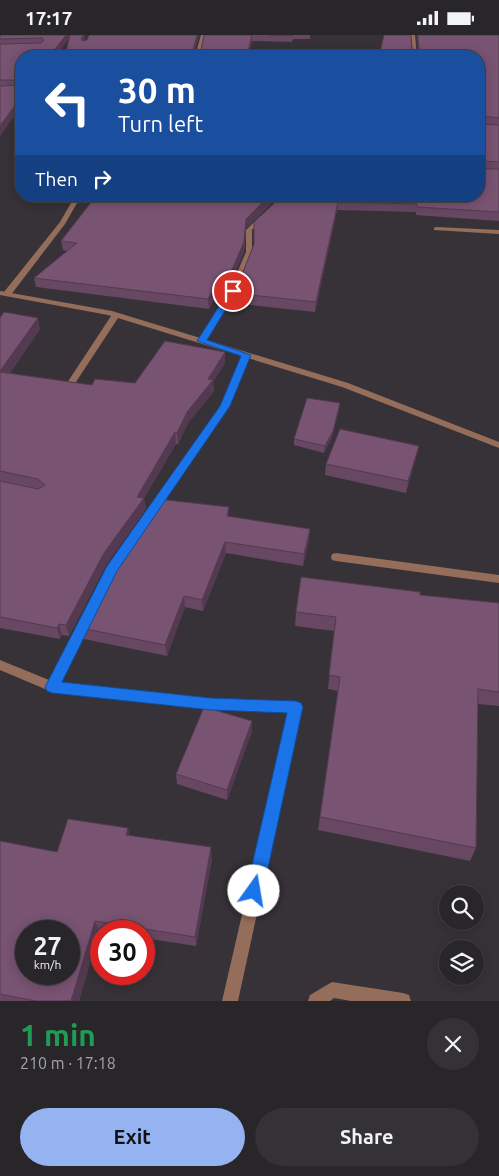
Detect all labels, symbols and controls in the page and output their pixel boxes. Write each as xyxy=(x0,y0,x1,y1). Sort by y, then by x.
text: 17:17 xyxy=(25,7,73,29)
icon: left xyxy=(35,70,100,135)
text: 30 m xyxy=(118,70,196,110)
text: Turn left xyxy=(118,111,203,136)
icon: right xyxy=(88,165,116,193)
text: Then xyxy=(35,168,78,190)
pin xyxy=(212,270,254,312)
icon: arrive xyxy=(219,277,247,305)
position arrow xyxy=(227,864,279,916)
map controls xyxy=(439,885,484,985)
button: search xyxy=(439,885,484,930)
speed limit sign: 30 xyxy=(90,920,155,985)
text: 27 xyxy=(33,932,62,960)
button: layers xyxy=(439,940,484,985)
text: km/h xyxy=(34,958,61,971)
text: 1 min xyxy=(20,1018,96,1052)
button: close xyxy=(427,1018,479,1070)
text: 210 m · 17:18 xyxy=(20,1054,116,1072)
button: Exit xyxy=(20,1108,245,1166)
button: Share xyxy=(255,1108,479,1166)

